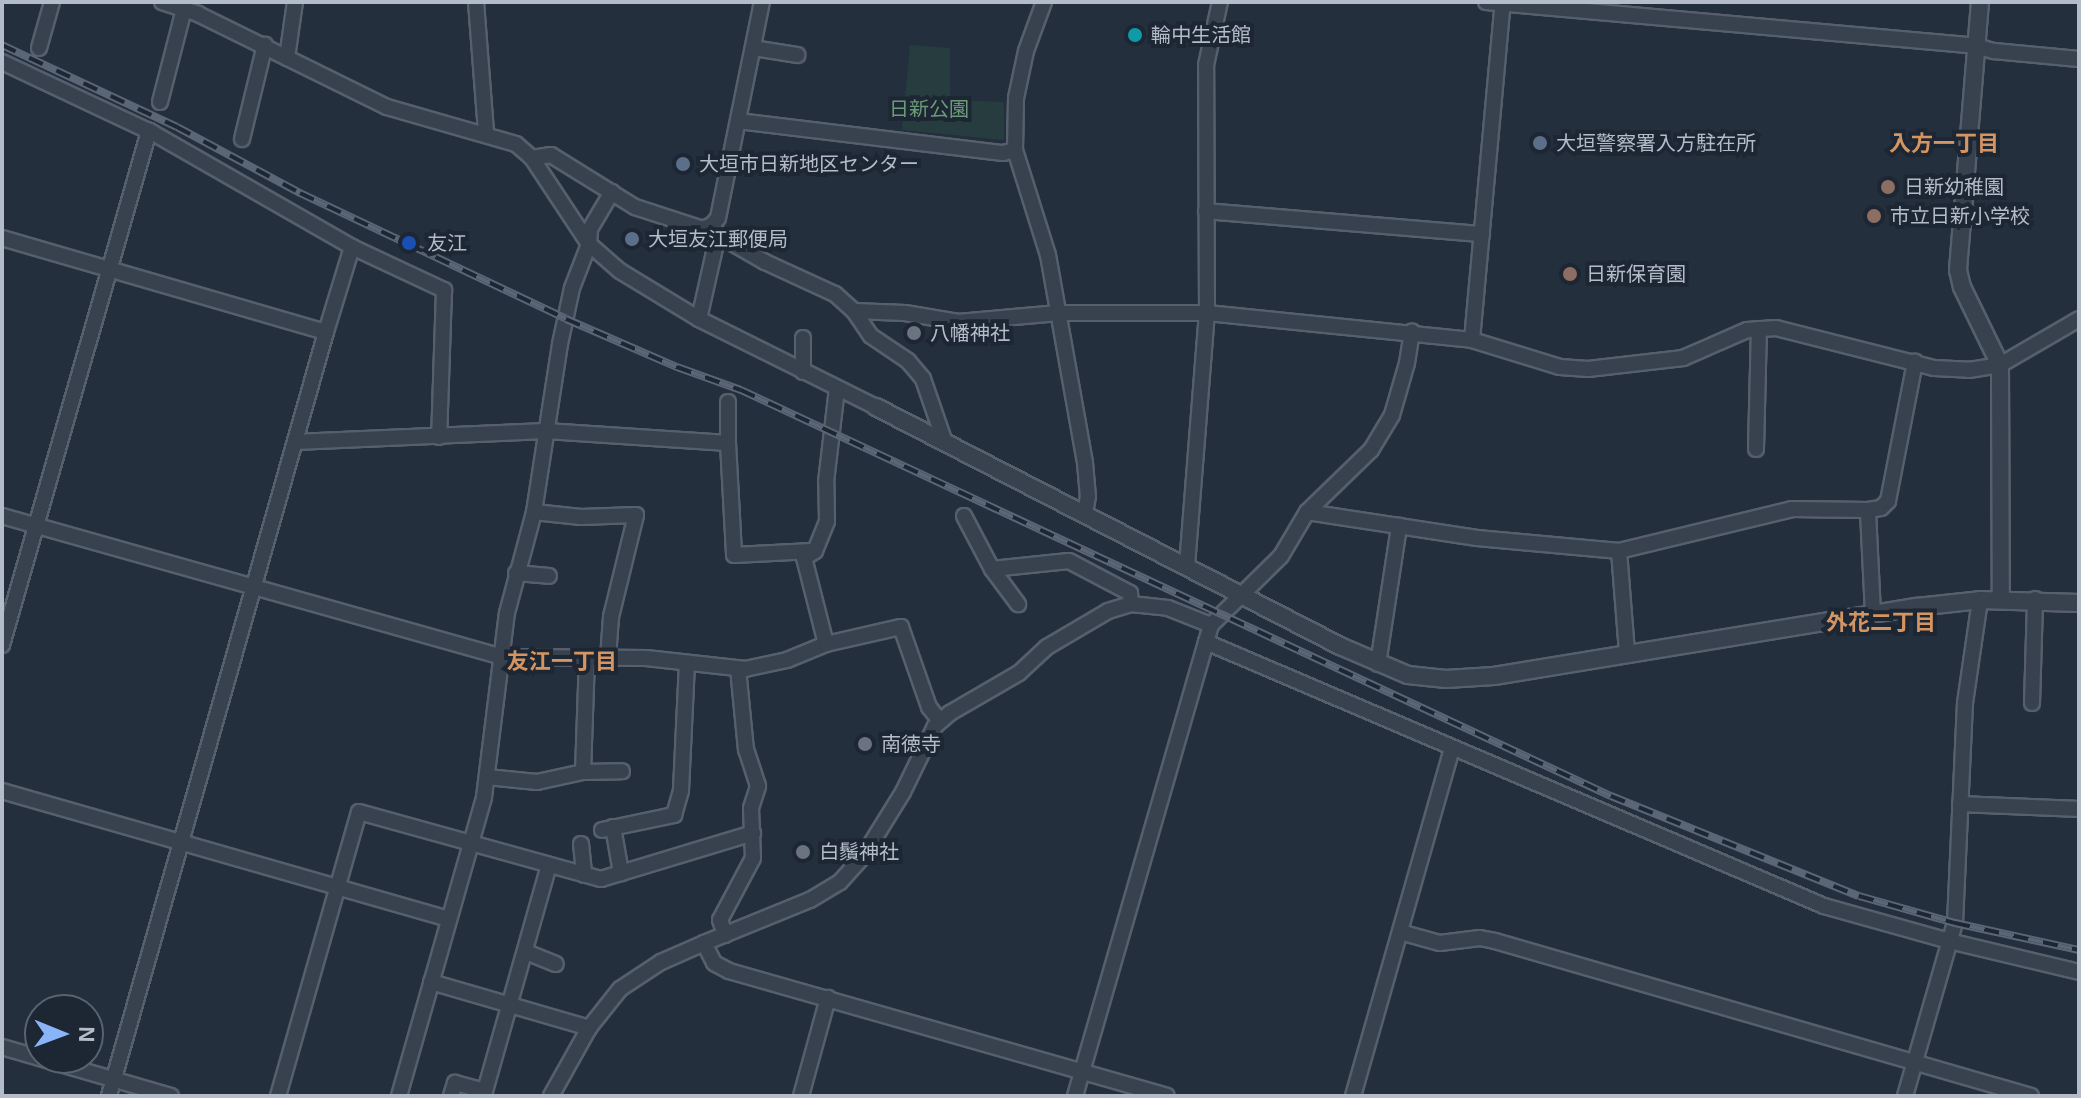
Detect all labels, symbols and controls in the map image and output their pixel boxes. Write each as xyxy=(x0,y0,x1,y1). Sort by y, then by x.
place label: 輪中生活館 xyxy=(1151,23,1251,47)
marker: 輪中生活館 xyxy=(1126,26,1144,44)
park label: 日新公園 xyxy=(889,97,969,121)
place label: 大垣警察署入方駐在所 xyxy=(1556,131,1756,155)
district label: 入方一丁目 xyxy=(1889,131,1999,157)
marker: 大垣警察署入方駐在所 xyxy=(1531,134,1549,152)
place label: 大垣市日新地区センター xyxy=(699,152,919,176)
marker: 大垣市日新地区センター xyxy=(674,155,692,173)
place label: 日新幼稚園 xyxy=(1904,175,2004,199)
marker: 日新幼稚園 xyxy=(1879,178,1897,196)
place label: 市立日新小学校 xyxy=(1890,204,2030,228)
marker: 市立日新小学校 xyxy=(1865,207,1883,225)
place label: 大垣友江郵便局 xyxy=(648,227,788,251)
marker: 大垣友江郵便局 xyxy=(623,230,641,248)
place label: 友江 xyxy=(427,231,467,255)
marker: 友江 xyxy=(398,232,420,254)
place label: 日新保育園 xyxy=(1586,262,1686,286)
marker: 日新保育園 xyxy=(1561,265,1579,283)
place label: 八幡神社 xyxy=(930,321,1010,345)
marker: 八幡神社 xyxy=(905,324,923,342)
district label: 外花二丁目 xyxy=(1826,610,1936,636)
district label: 友江一丁目 xyxy=(507,649,617,675)
place label: 南徳寺 xyxy=(881,732,941,756)
marker: 南徳寺 xyxy=(856,735,874,753)
place label: 白鬚神社 xyxy=(819,840,899,864)
marker: 白鬚神社 xyxy=(794,843,812,861)
north arrow xyxy=(24,994,104,1074)
text: N xyxy=(74,1026,99,1043)

